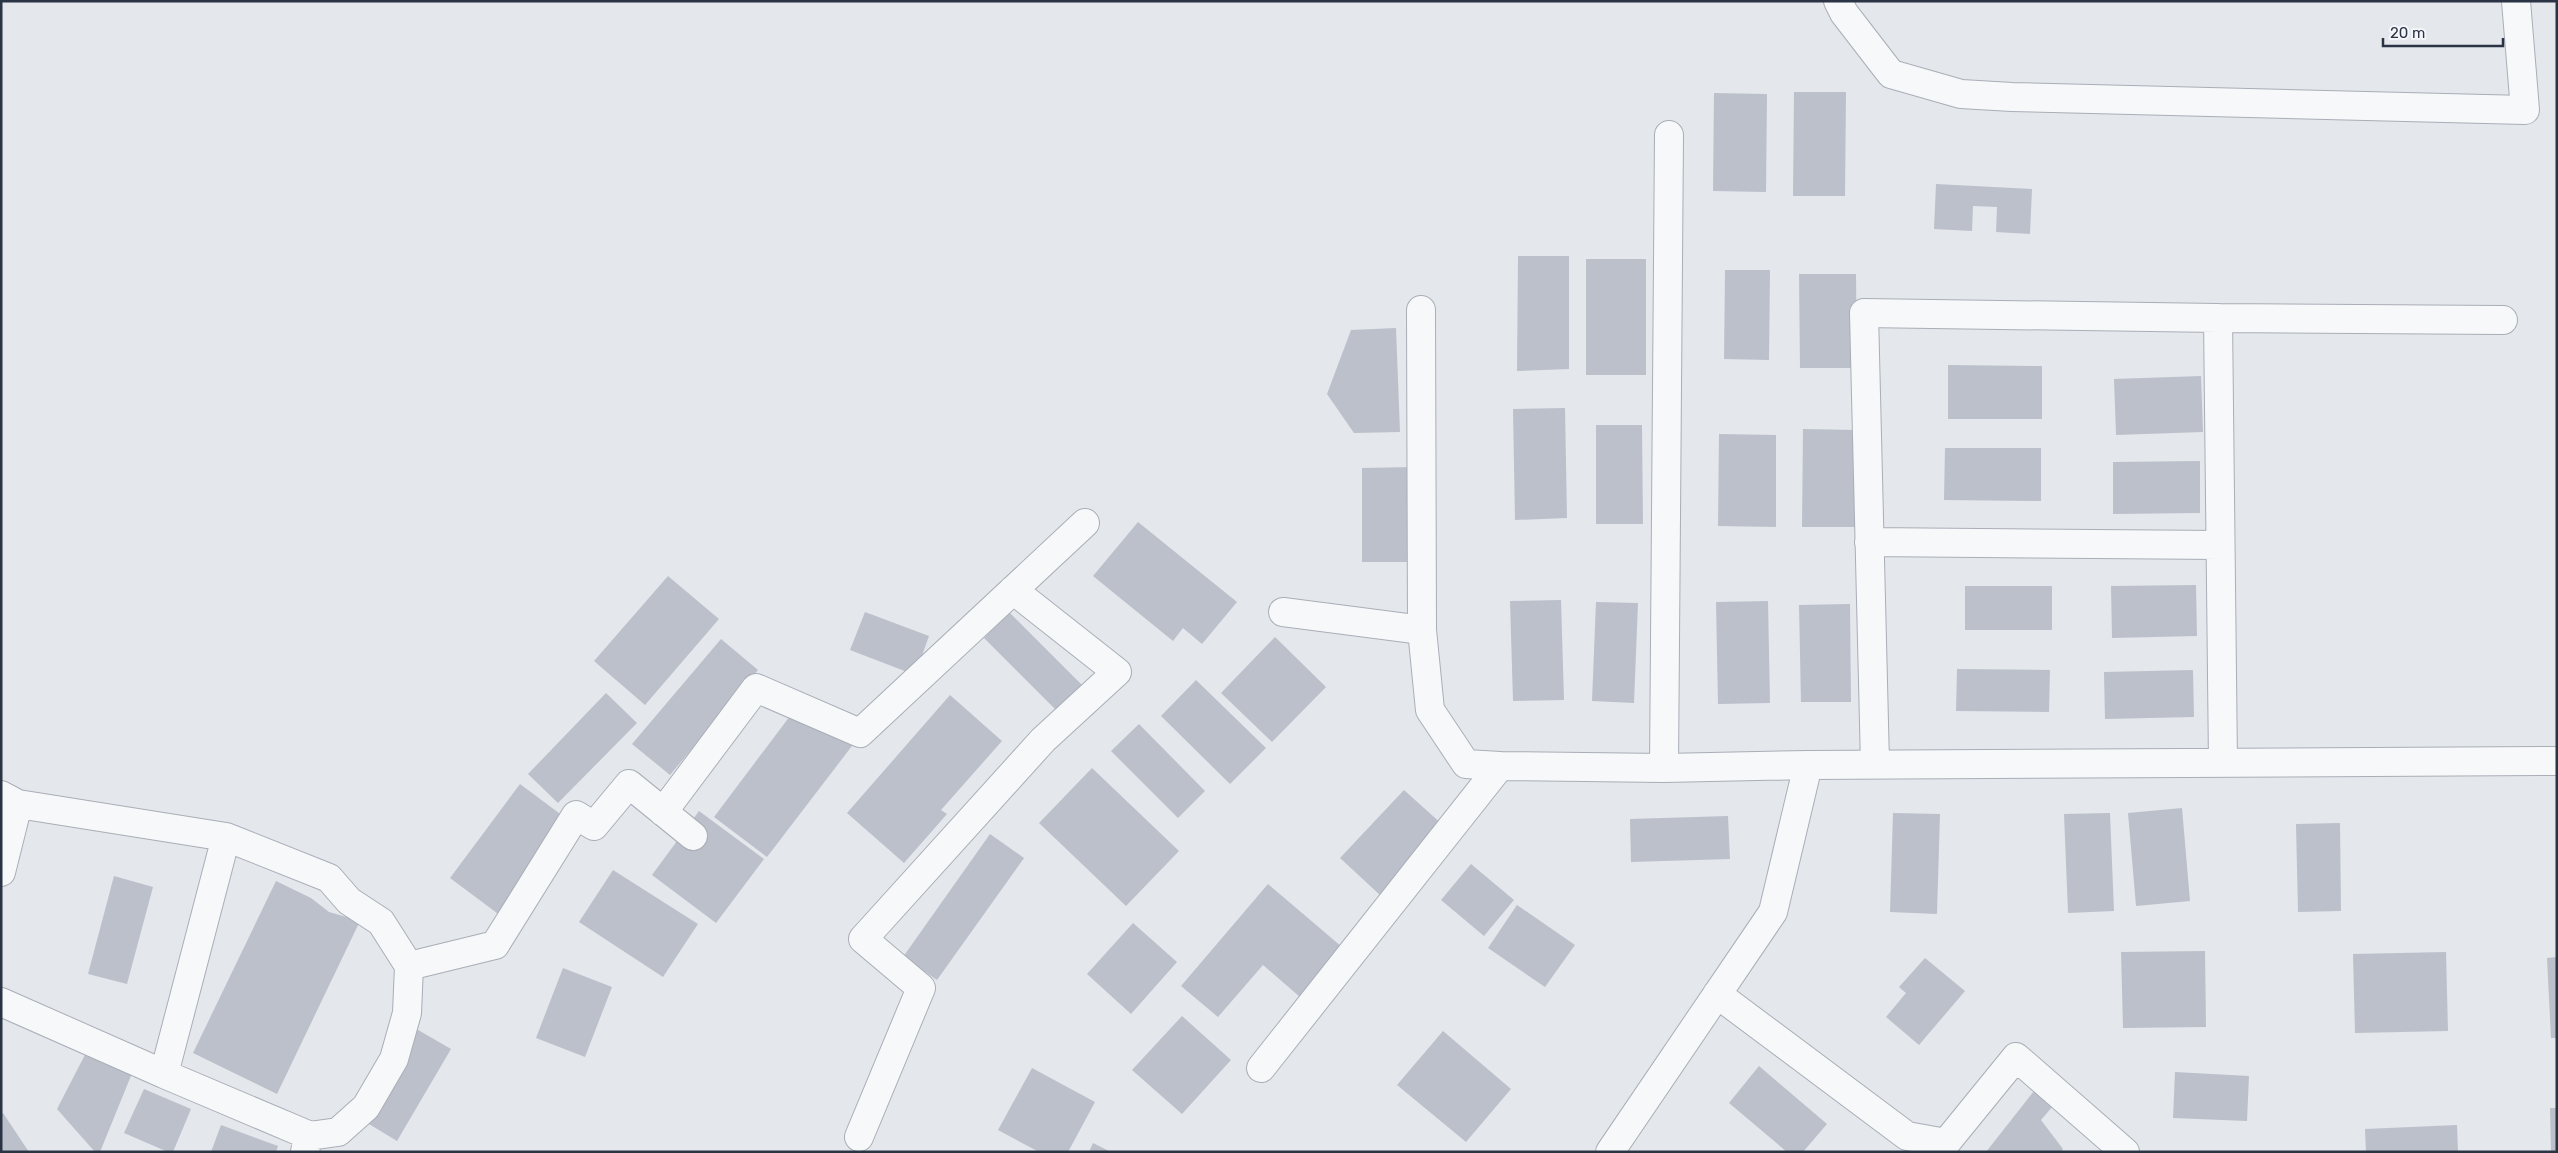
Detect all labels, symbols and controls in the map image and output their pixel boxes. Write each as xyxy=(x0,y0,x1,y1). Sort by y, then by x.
scale bar xyxy=(2383,15,2503,47)
text: 20 m xyxy=(2390,24,2425,42)

